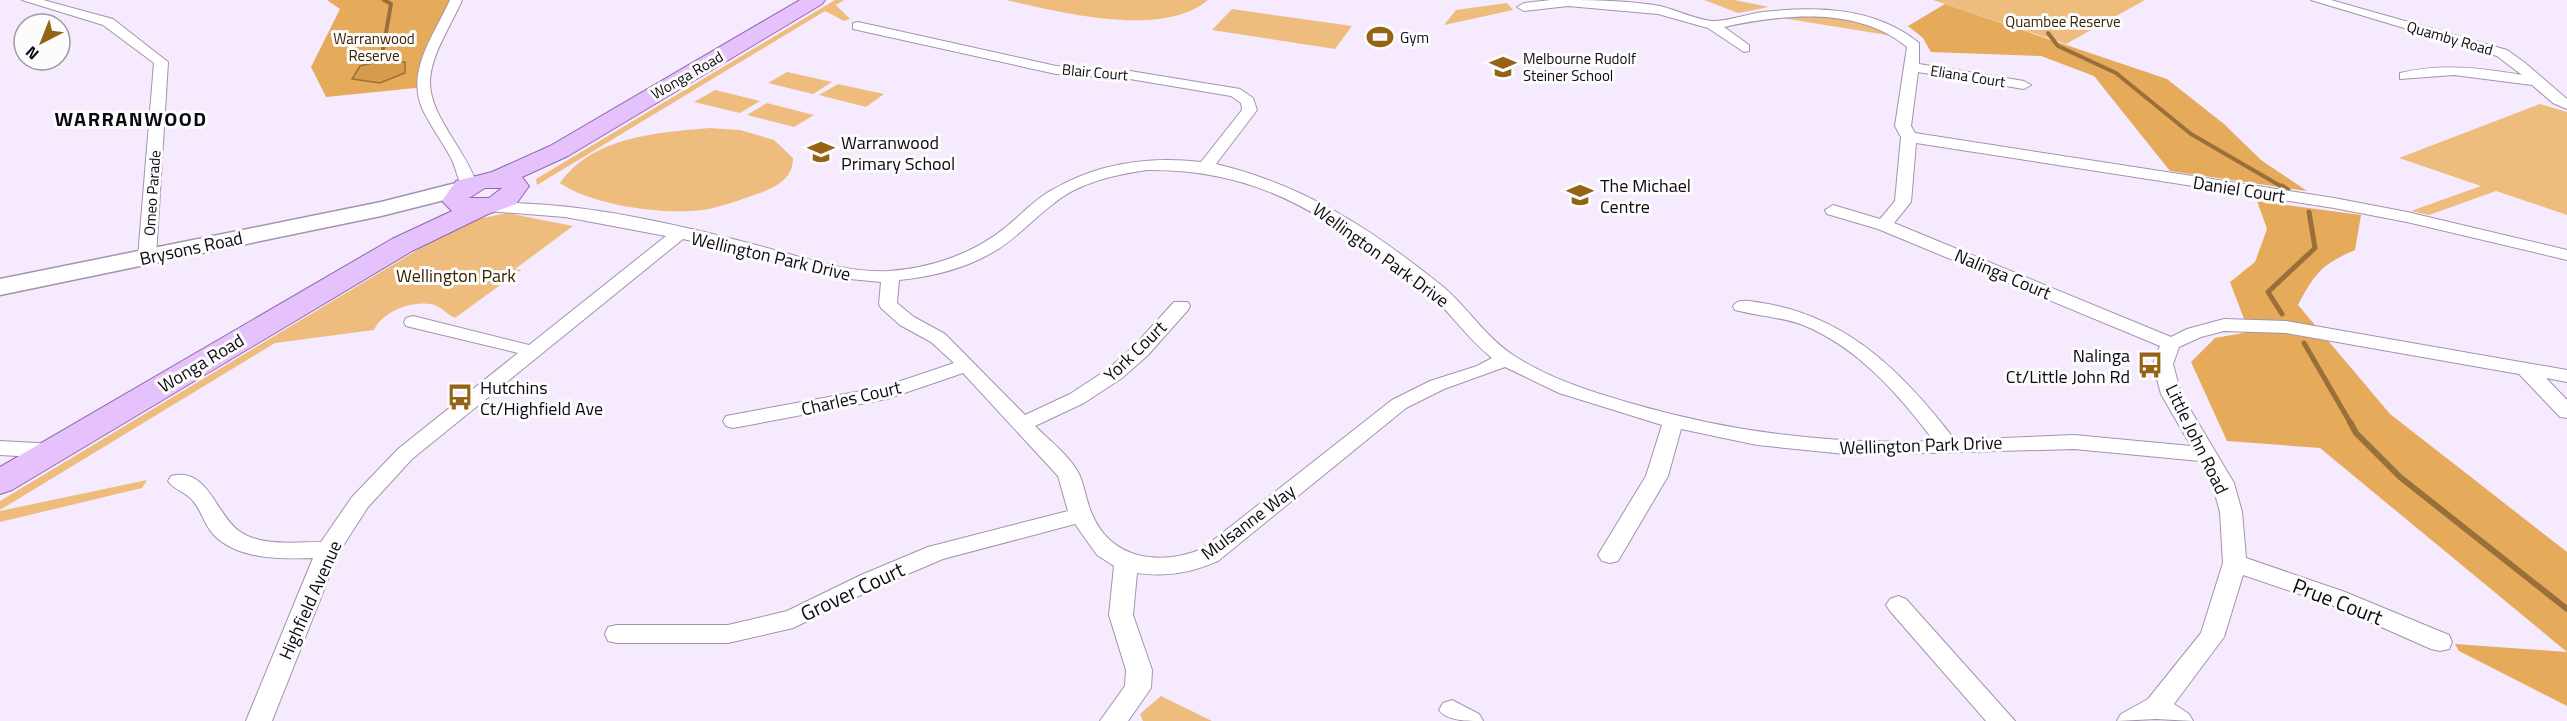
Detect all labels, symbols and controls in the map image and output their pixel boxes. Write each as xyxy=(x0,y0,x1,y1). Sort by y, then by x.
park label: Quambee Reserve xyxy=(2005,10,2121,33)
north arrow xyxy=(12,12,72,72)
street label: Quamby Road xyxy=(2404,15,2496,61)
sports icon: Gym xyxy=(1365,22,1395,52)
place label: Gym xyxy=(1400,26,1429,49)
park label: Warranwood Reserve xyxy=(333,27,415,67)
text: N xyxy=(20,41,44,66)
street label: Wonga Road xyxy=(647,45,727,105)
place label: Melbourne Rudolf Steiner School xyxy=(1523,47,1636,87)
school or university icon: Melbourne Rudolf Steiner School xyxy=(1488,52,1518,82)
street label: Blair Court xyxy=(1061,58,1130,86)
street label: Eliana Court xyxy=(1929,59,2008,93)
district label: WARRANWOOD xyxy=(54,103,208,134)
place label: Warranwood Primary School xyxy=(841,129,955,177)
school or university icon: Warranwood Primary School xyxy=(806,137,836,167)
street label: Omeo Parade xyxy=(138,149,166,237)
street label: Daniel Court xyxy=(2191,168,2288,210)
place label: The Michael Centre xyxy=(1600,172,1691,220)
school or university icon: The Michael Centre xyxy=(1565,180,1595,210)
street label: Wellington Park Drive xyxy=(1307,196,1455,314)
street label: Brysons Road xyxy=(137,224,245,272)
street label: Wellington Park Drive xyxy=(689,225,853,287)
street label: Nalinga Court xyxy=(1951,242,2056,307)
park label: Wellington Park xyxy=(396,262,516,289)
street label: York Court xyxy=(1098,314,1173,388)
street label: Wonga Road xyxy=(153,327,249,399)
place label: Nalinga Ct/Little John Rd xyxy=(2006,342,2130,390)
bus stop icon: Nalinga Ct/Little John Rd xyxy=(2135,350,2165,380)
street label: Charles Court xyxy=(799,373,904,423)
place label: Hutchins Ct/Highfield Ave xyxy=(480,374,603,422)
street label: Little John Road xyxy=(2159,379,2235,499)
bus stop icon: Hutchins Ct/Highfield Ave xyxy=(445,382,475,412)
street label: Wellington Park Drive xyxy=(1839,429,2003,461)
street label: Mulsanne Way xyxy=(1195,477,1301,566)
street label: Highfield Avenue xyxy=(272,536,348,664)
street label: Grover Court xyxy=(795,553,910,629)
street label: Prue Court xyxy=(2288,569,2388,633)

